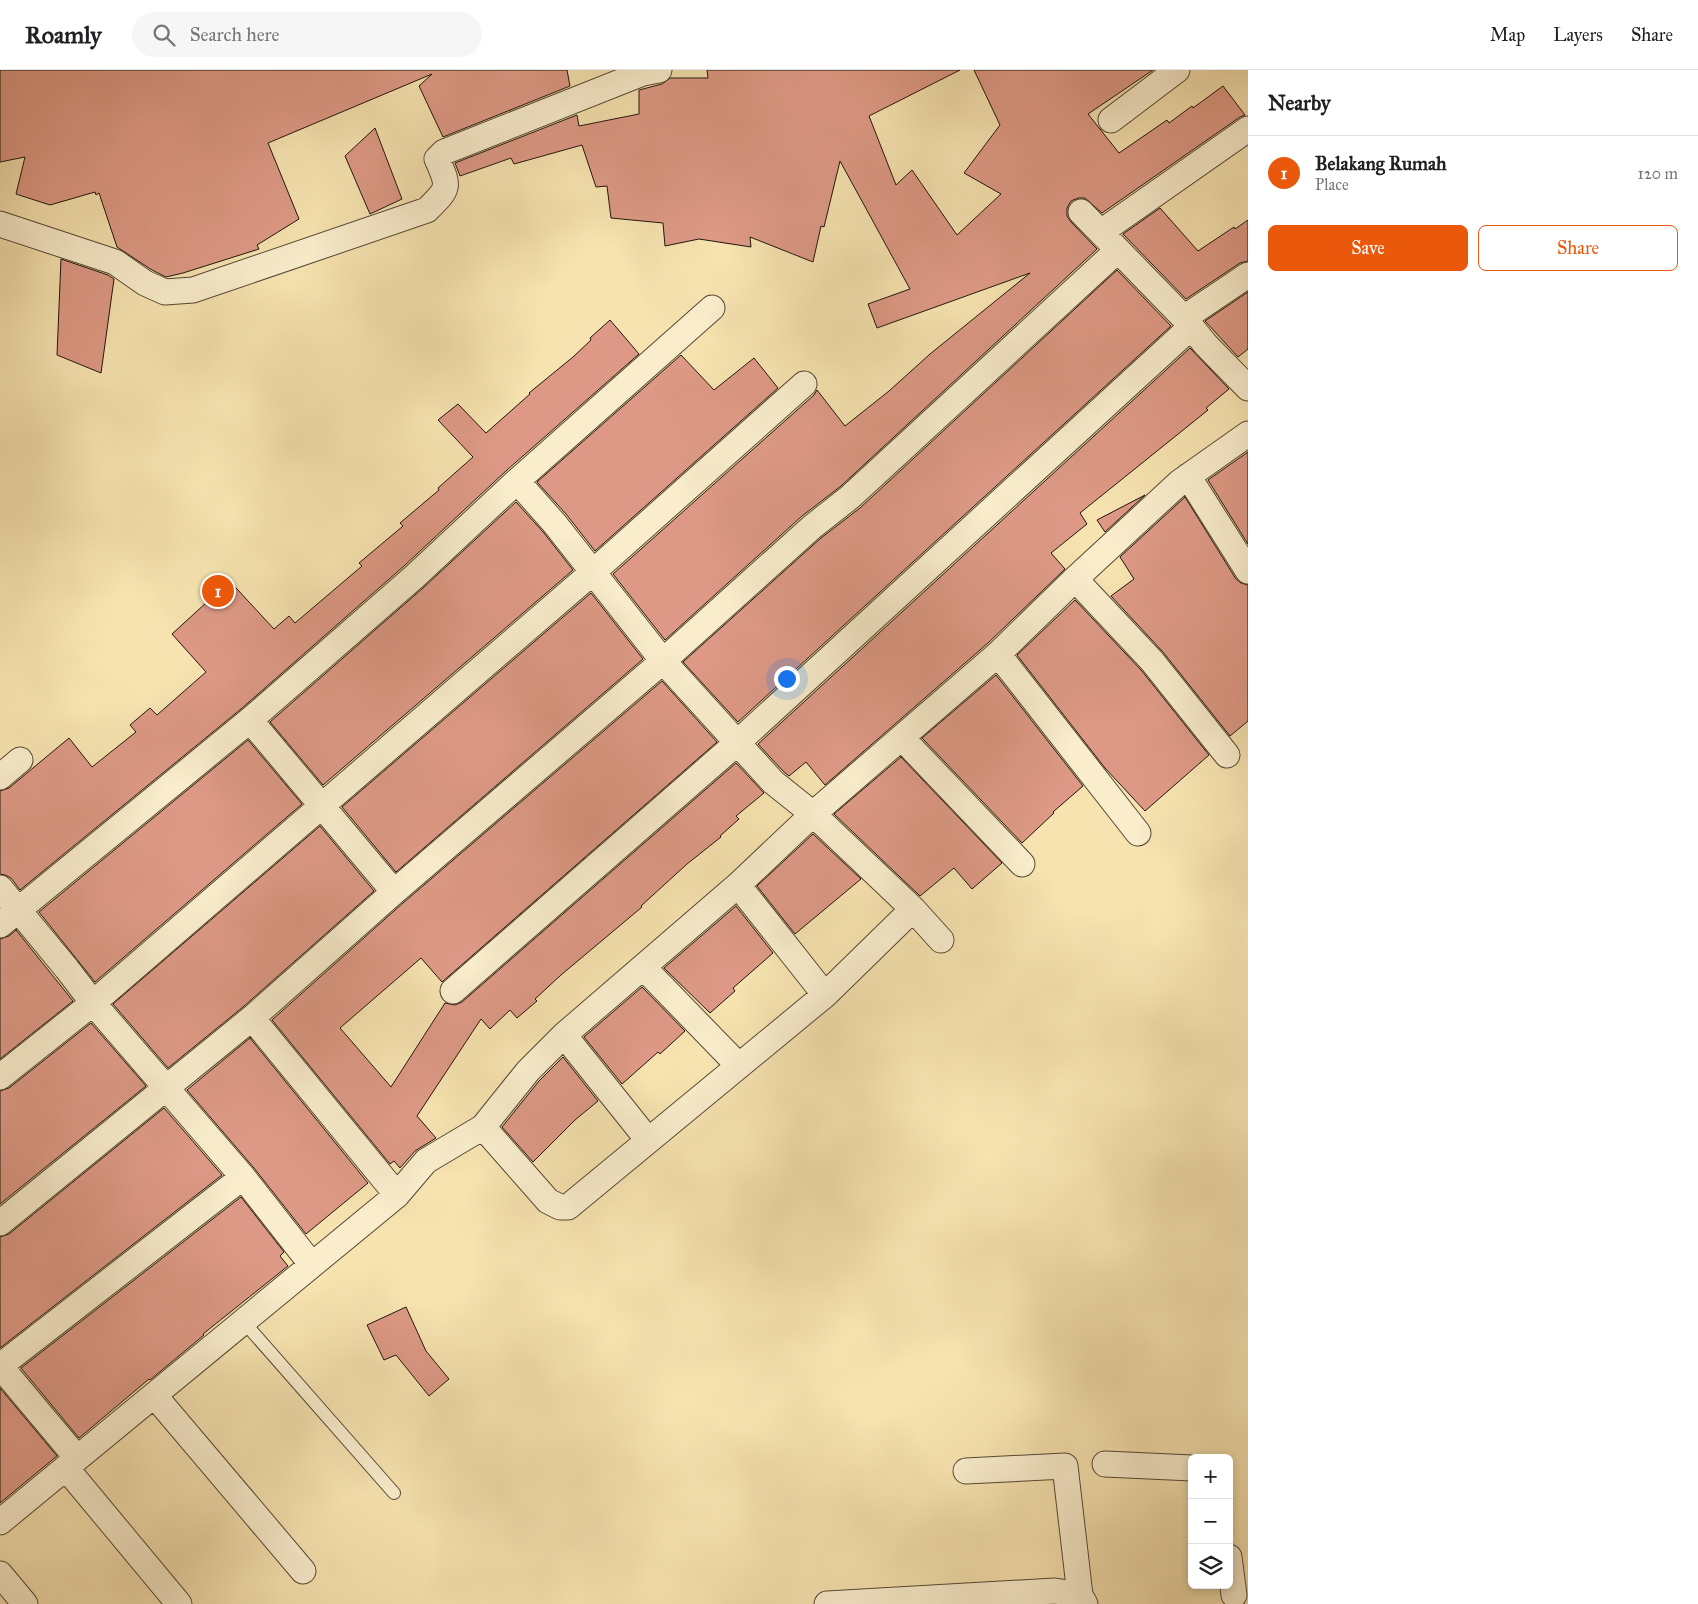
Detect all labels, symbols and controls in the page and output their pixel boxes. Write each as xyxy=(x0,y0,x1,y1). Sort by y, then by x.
search box xyxy=(132,12,482,57)
text: Roamly xyxy=(25,20,102,50)
icon: search xyxy=(150,21,178,49)
text: Search here xyxy=(190,23,280,46)
text: Map xyxy=(1490,24,1525,46)
text: Layers xyxy=(1553,24,1603,46)
text: Share xyxy=(1631,24,1673,46)
text: Nearby xyxy=(1268,90,1331,116)
text: Belakang Rumah xyxy=(1315,152,1447,175)
text: 1 xyxy=(1281,164,1287,183)
text: 120 m xyxy=(1638,164,1678,183)
text: Place xyxy=(1315,175,1349,194)
button: Save xyxy=(1268,225,1468,271)
button: Share xyxy=(1478,225,1678,271)
pin: 1 xyxy=(202,572,234,610)
your location xyxy=(774,666,800,692)
map controls xyxy=(1188,1454,1233,1589)
button: + xyxy=(1188,1454,1233,1499)
button: − xyxy=(1188,1499,1233,1544)
button: layers xyxy=(1188,1544,1233,1589)

